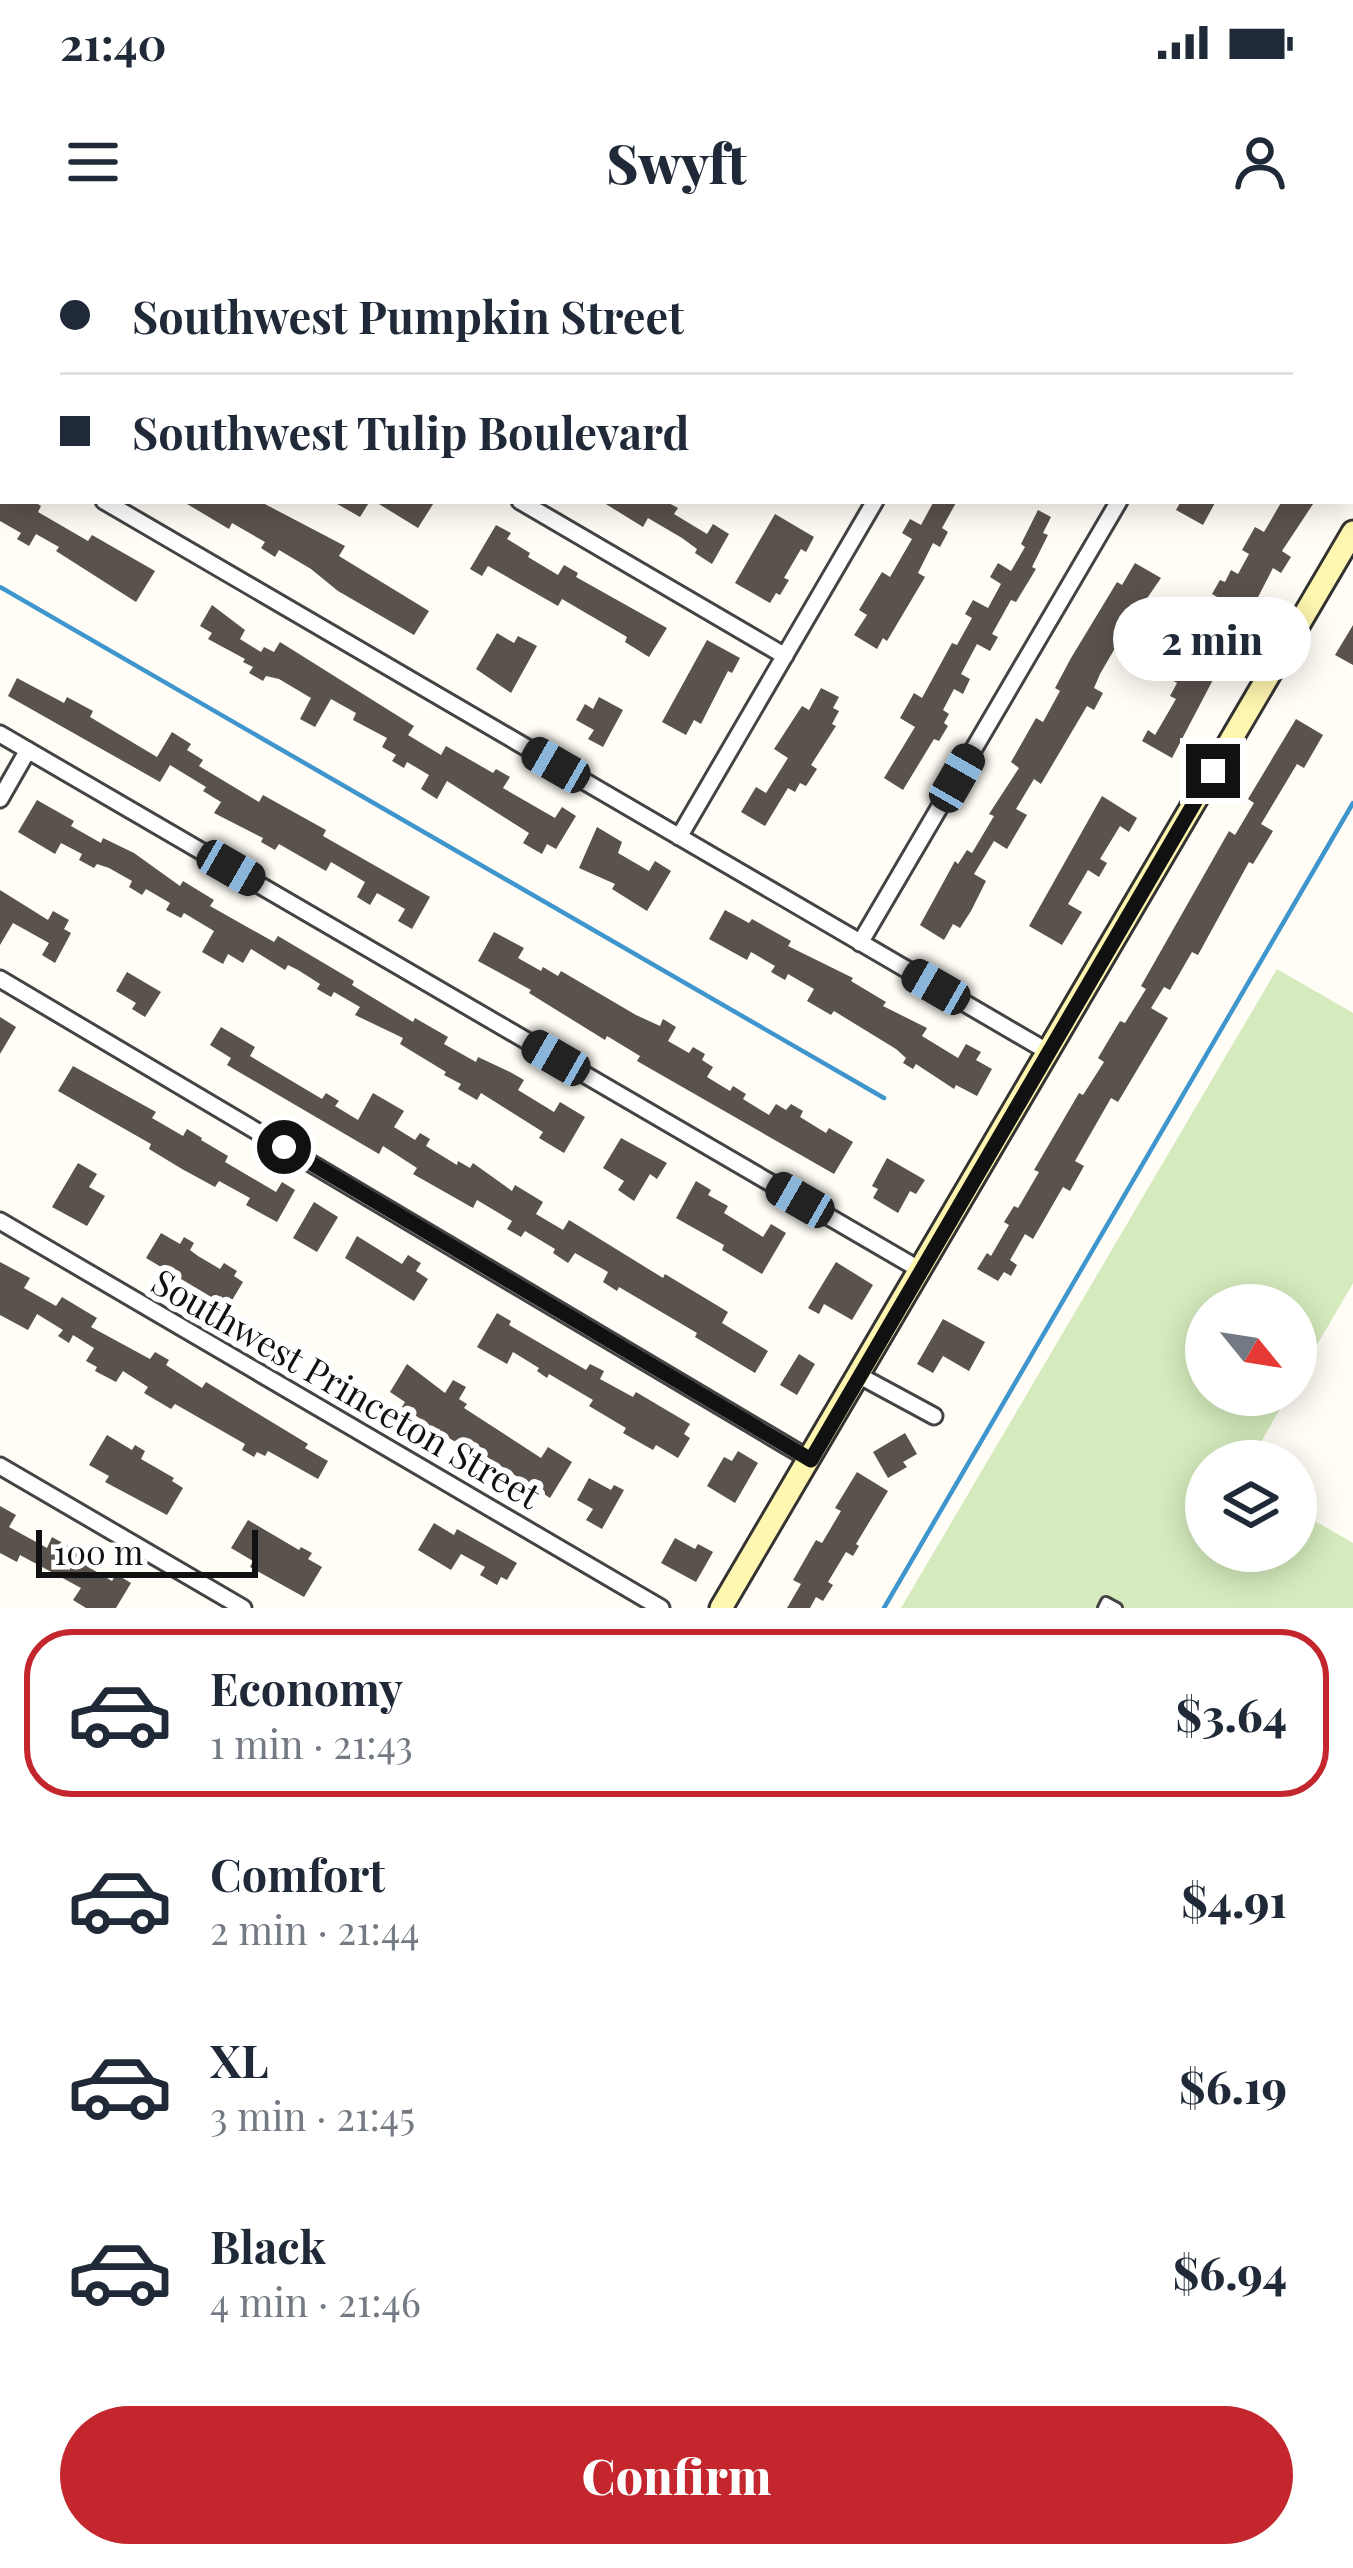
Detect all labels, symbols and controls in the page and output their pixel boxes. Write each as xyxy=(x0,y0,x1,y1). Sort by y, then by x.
text: 21:40 xyxy=(60,12,167,72)
text: Swyft xyxy=(606,126,747,198)
icon: menu xyxy=(60,129,126,195)
icon: person xyxy=(1227,129,1293,195)
text: Southwest Pumpkin Street xyxy=(132,285,684,345)
text: Southwest Tulip Boulevard xyxy=(132,401,689,461)
callout: 2 min xyxy=(1114,597,1312,681)
text: 2 min xyxy=(1161,613,1263,665)
car xyxy=(516,731,596,799)
car xyxy=(923,738,991,818)
route end xyxy=(1186,744,1240,798)
car xyxy=(191,834,271,902)
car xyxy=(896,953,976,1021)
car xyxy=(516,1024,596,1092)
route start xyxy=(257,1120,311,1174)
car xyxy=(760,1166,840,1234)
street label: Southwest Princeton Street xyxy=(144,1256,551,1519)
north arrow xyxy=(1185,1284,1317,1416)
map controls xyxy=(1185,1284,1317,1572)
button: layers xyxy=(1185,1440,1317,1572)
scale bar xyxy=(36,1524,258,1577)
text: 100 m xyxy=(54,1529,143,1573)
text: Economy xyxy=(210,1657,403,1717)
icon: car xyxy=(66,1659,174,1767)
text: $3.64 xyxy=(1175,1683,1287,1743)
text: 1 min · 21:43 xyxy=(210,1717,413,1769)
text: Comfort xyxy=(210,1843,385,1903)
icon: car xyxy=(66,1845,174,1953)
text: $4.91 xyxy=(1181,1869,1287,1929)
text: 2 min · 21:44 xyxy=(210,1903,419,1955)
text: XL xyxy=(210,2029,269,2089)
icon: car xyxy=(66,2031,174,2139)
text: $6.19 xyxy=(1179,2055,1287,2115)
text: 3 min · 21:45 xyxy=(210,2089,415,2141)
text: Black xyxy=(210,2215,326,2275)
icon: car xyxy=(66,2217,174,2325)
text: $6.94 xyxy=(1173,2241,1287,2301)
text: 4 min · 21:46 xyxy=(210,2275,421,2327)
button: Confirm xyxy=(60,2406,1293,2544)

